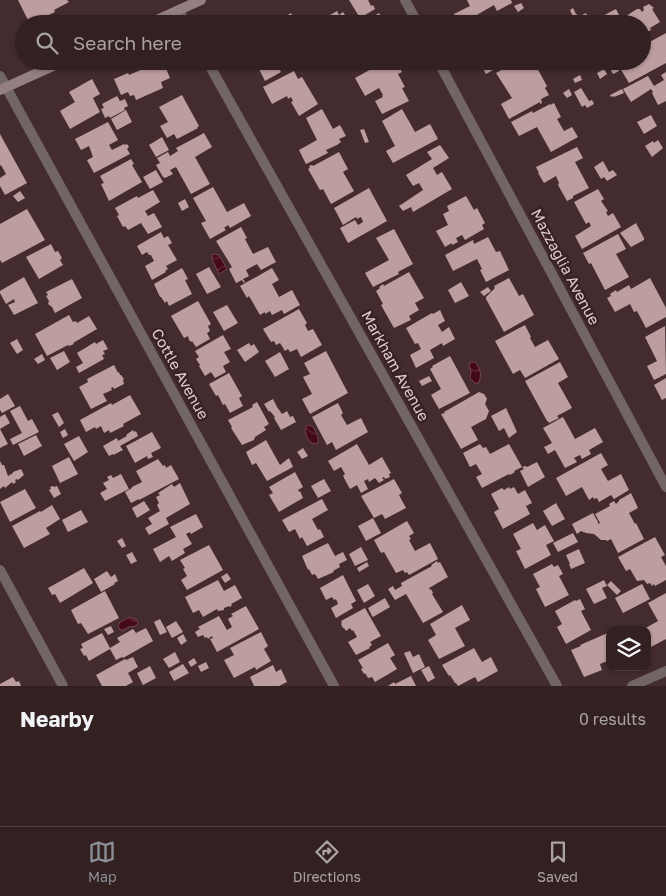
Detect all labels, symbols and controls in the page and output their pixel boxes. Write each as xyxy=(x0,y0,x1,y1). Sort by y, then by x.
search box xyxy=(15,15,651,70)
icon: search xyxy=(33,29,61,57)
text: Search here xyxy=(73,31,182,54)
street label: Mazzaglia Avenue xyxy=(528,206,604,328)
street label: Markham Avenue xyxy=(358,307,434,424)
street label: Cottle Avenue xyxy=(148,325,213,422)
map controls xyxy=(606,626,651,671)
button: layers xyxy=(606,626,651,671)
text: Nearby xyxy=(20,706,94,732)
text: 0 results xyxy=(579,709,646,729)
tab: Map xyxy=(88,838,117,885)
tab: Directions xyxy=(293,838,361,885)
tab: Saved xyxy=(537,838,578,885)

